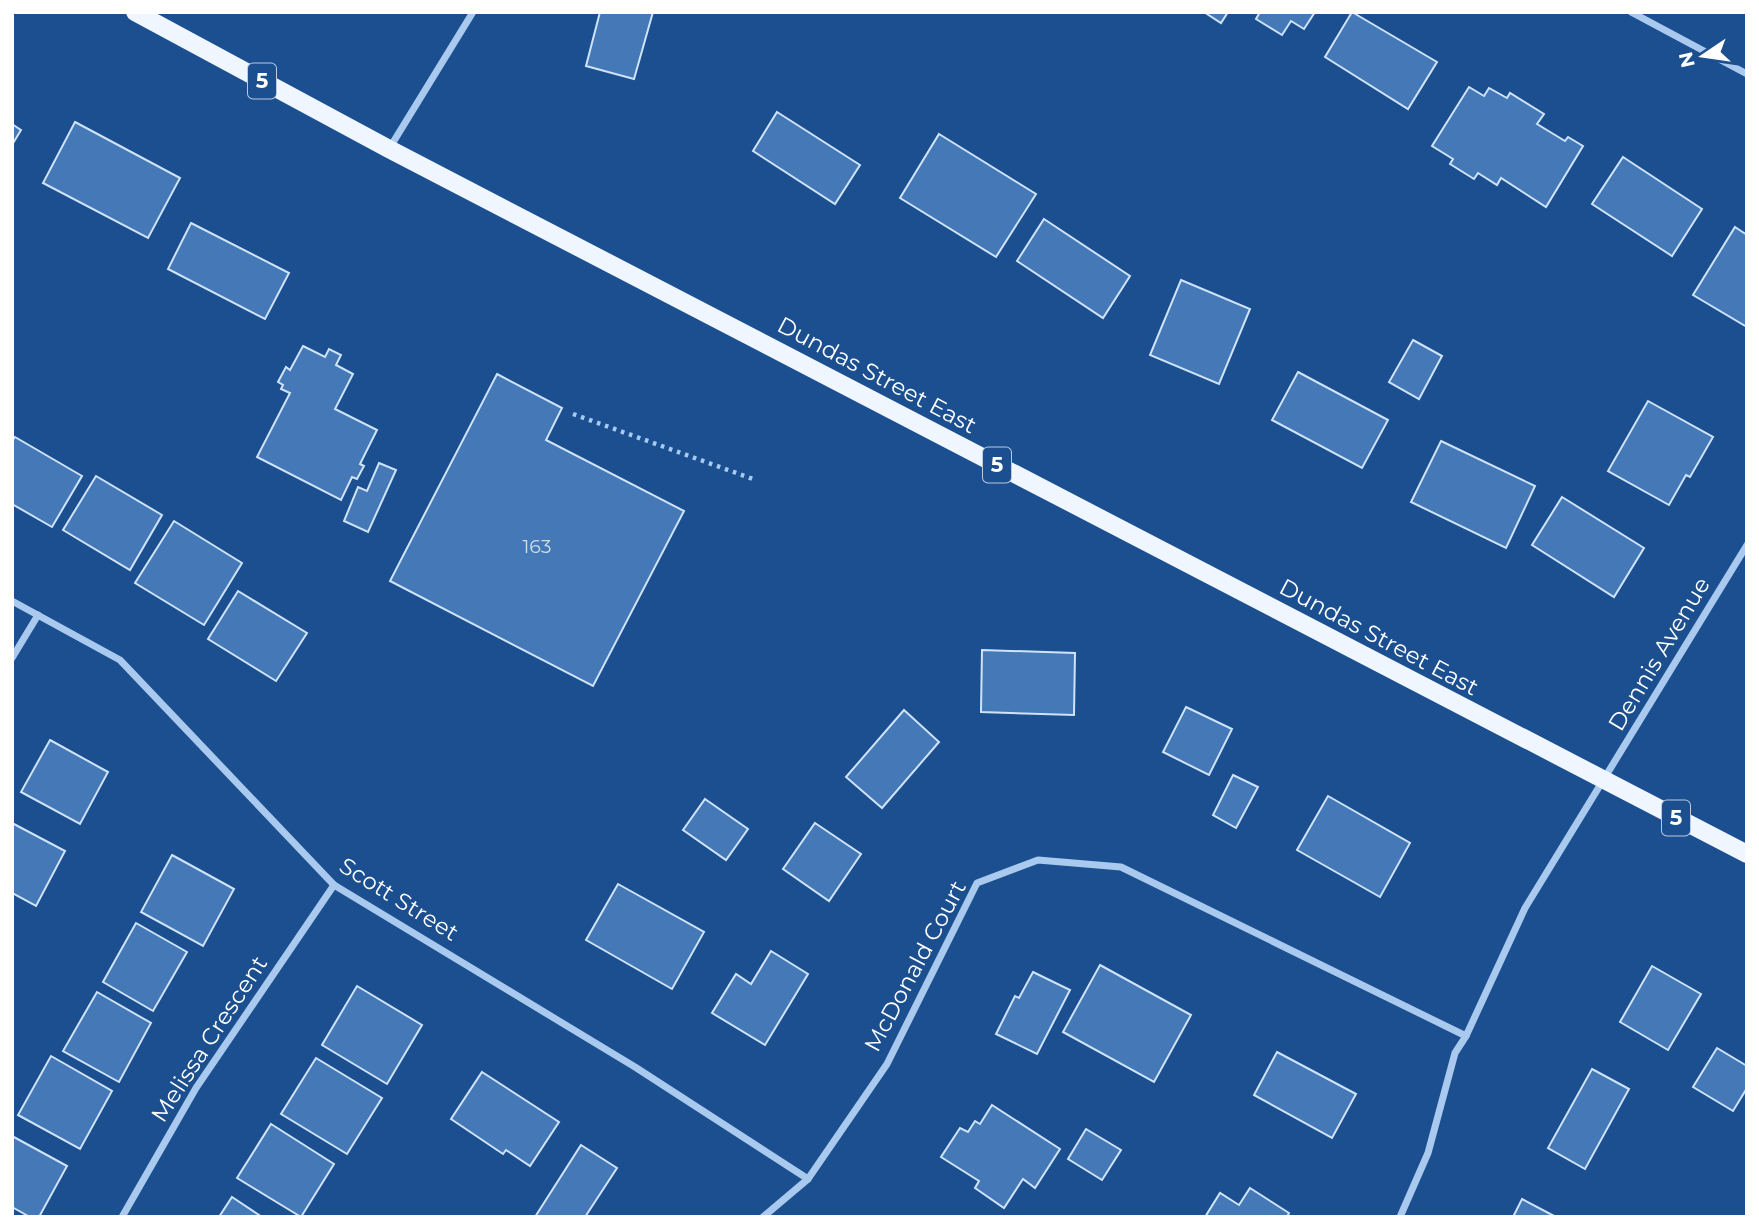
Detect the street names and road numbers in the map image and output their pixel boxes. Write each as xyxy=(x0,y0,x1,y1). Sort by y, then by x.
road number: 5 xyxy=(248,64,276,98)
street label: Dundas Street East xyxy=(773,311,981,439)
road number: 5 xyxy=(983,448,1011,482)
street label: Dennis Avenue xyxy=(1602,572,1716,736)
street label: Dundas Street East xyxy=(1275,573,1483,701)
road number: 5 xyxy=(1662,800,1690,836)
street label: Scott Street xyxy=(334,851,464,947)
street label: McDonald Court xyxy=(858,876,972,1056)
street label: Melissa Crescent xyxy=(145,951,273,1127)

